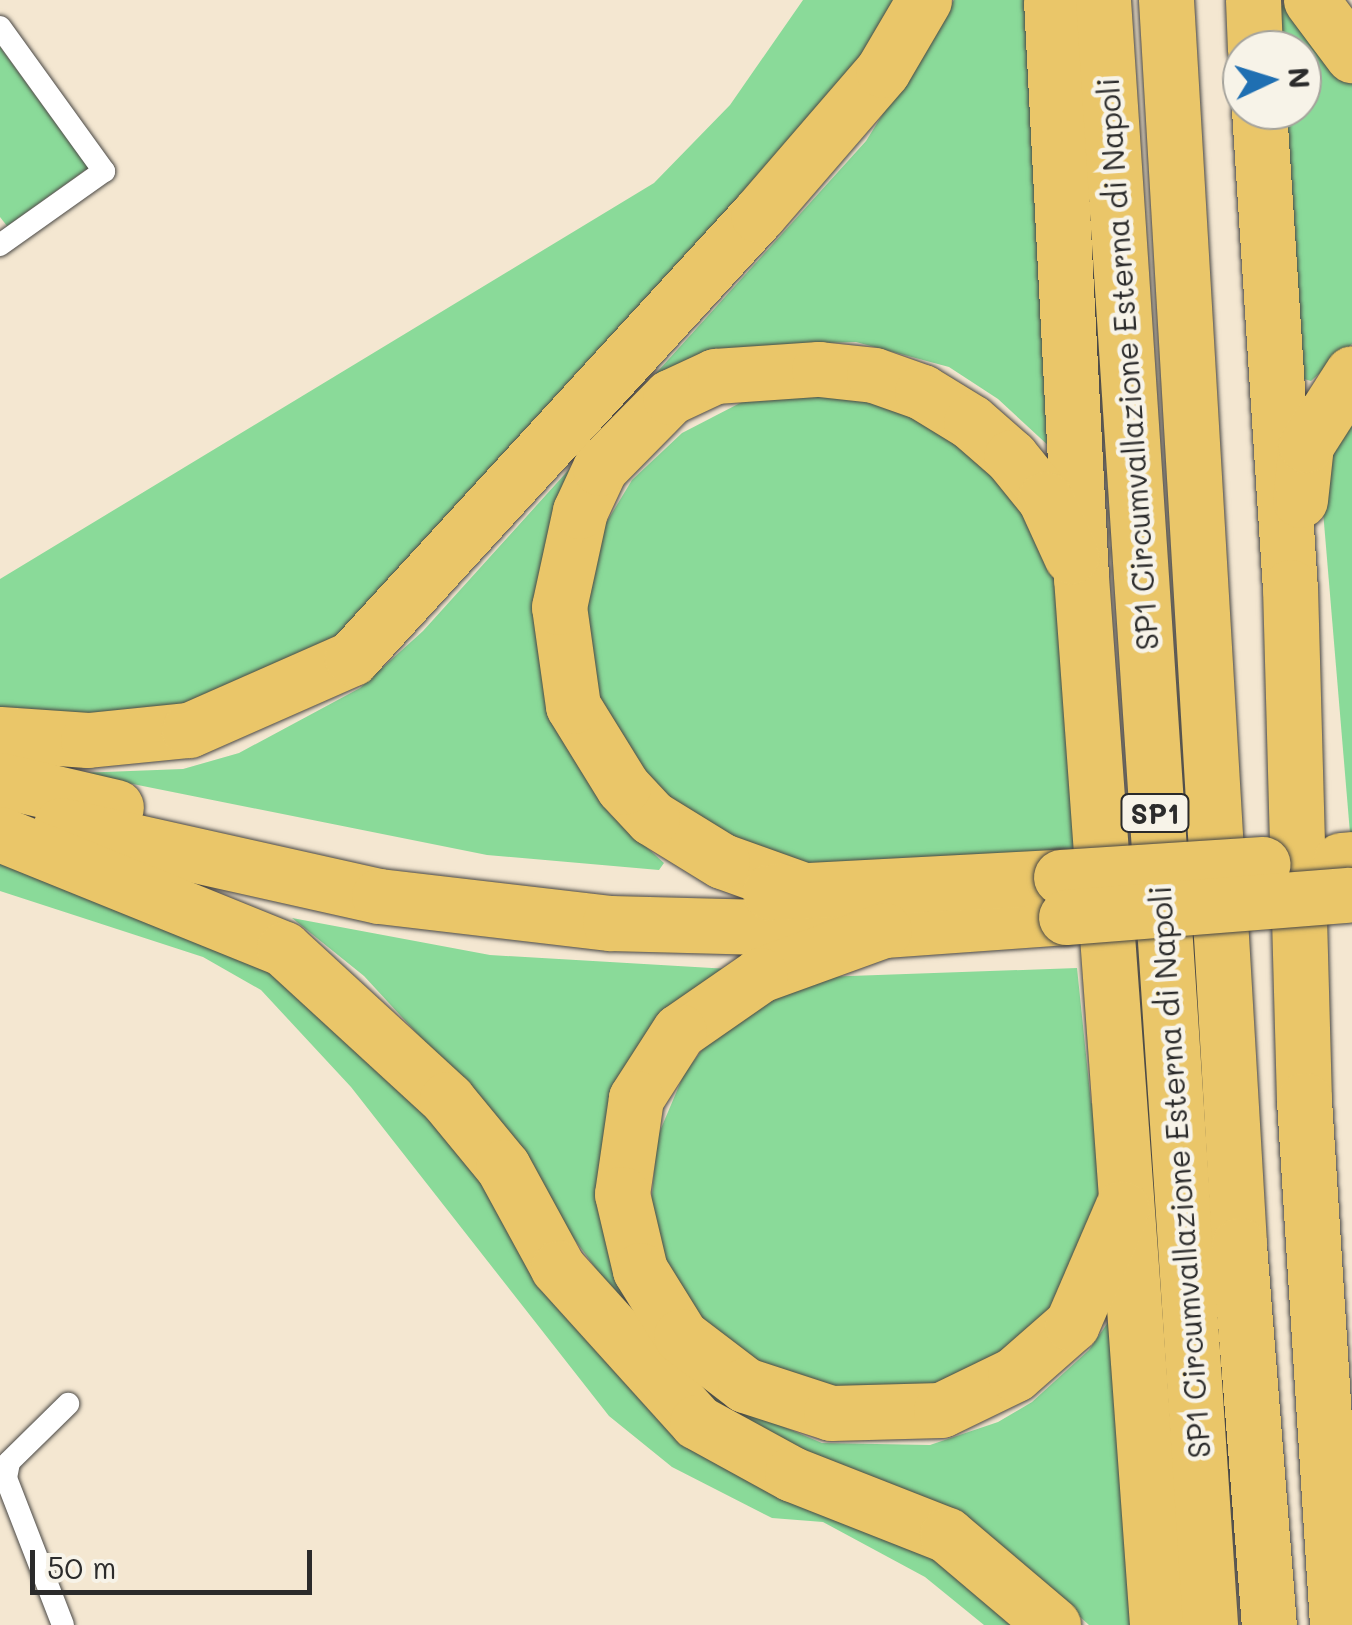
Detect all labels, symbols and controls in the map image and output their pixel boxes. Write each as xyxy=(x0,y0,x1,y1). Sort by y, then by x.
north arrow xyxy=(1222,30,1322,130)
text: N xyxy=(1281,66,1319,90)
street label: SP1 Circumvallazione Esterna di Napoli xyxy=(1089,77,1165,651)
road number: SP1 xyxy=(1120,790,1190,836)
street label: SP1 Circumvallazione Esterna di Napoli xyxy=(1141,885,1217,1459)
scale bar xyxy=(35,1530,318,1592)
text: 50 m xyxy=(47,1547,117,1587)

